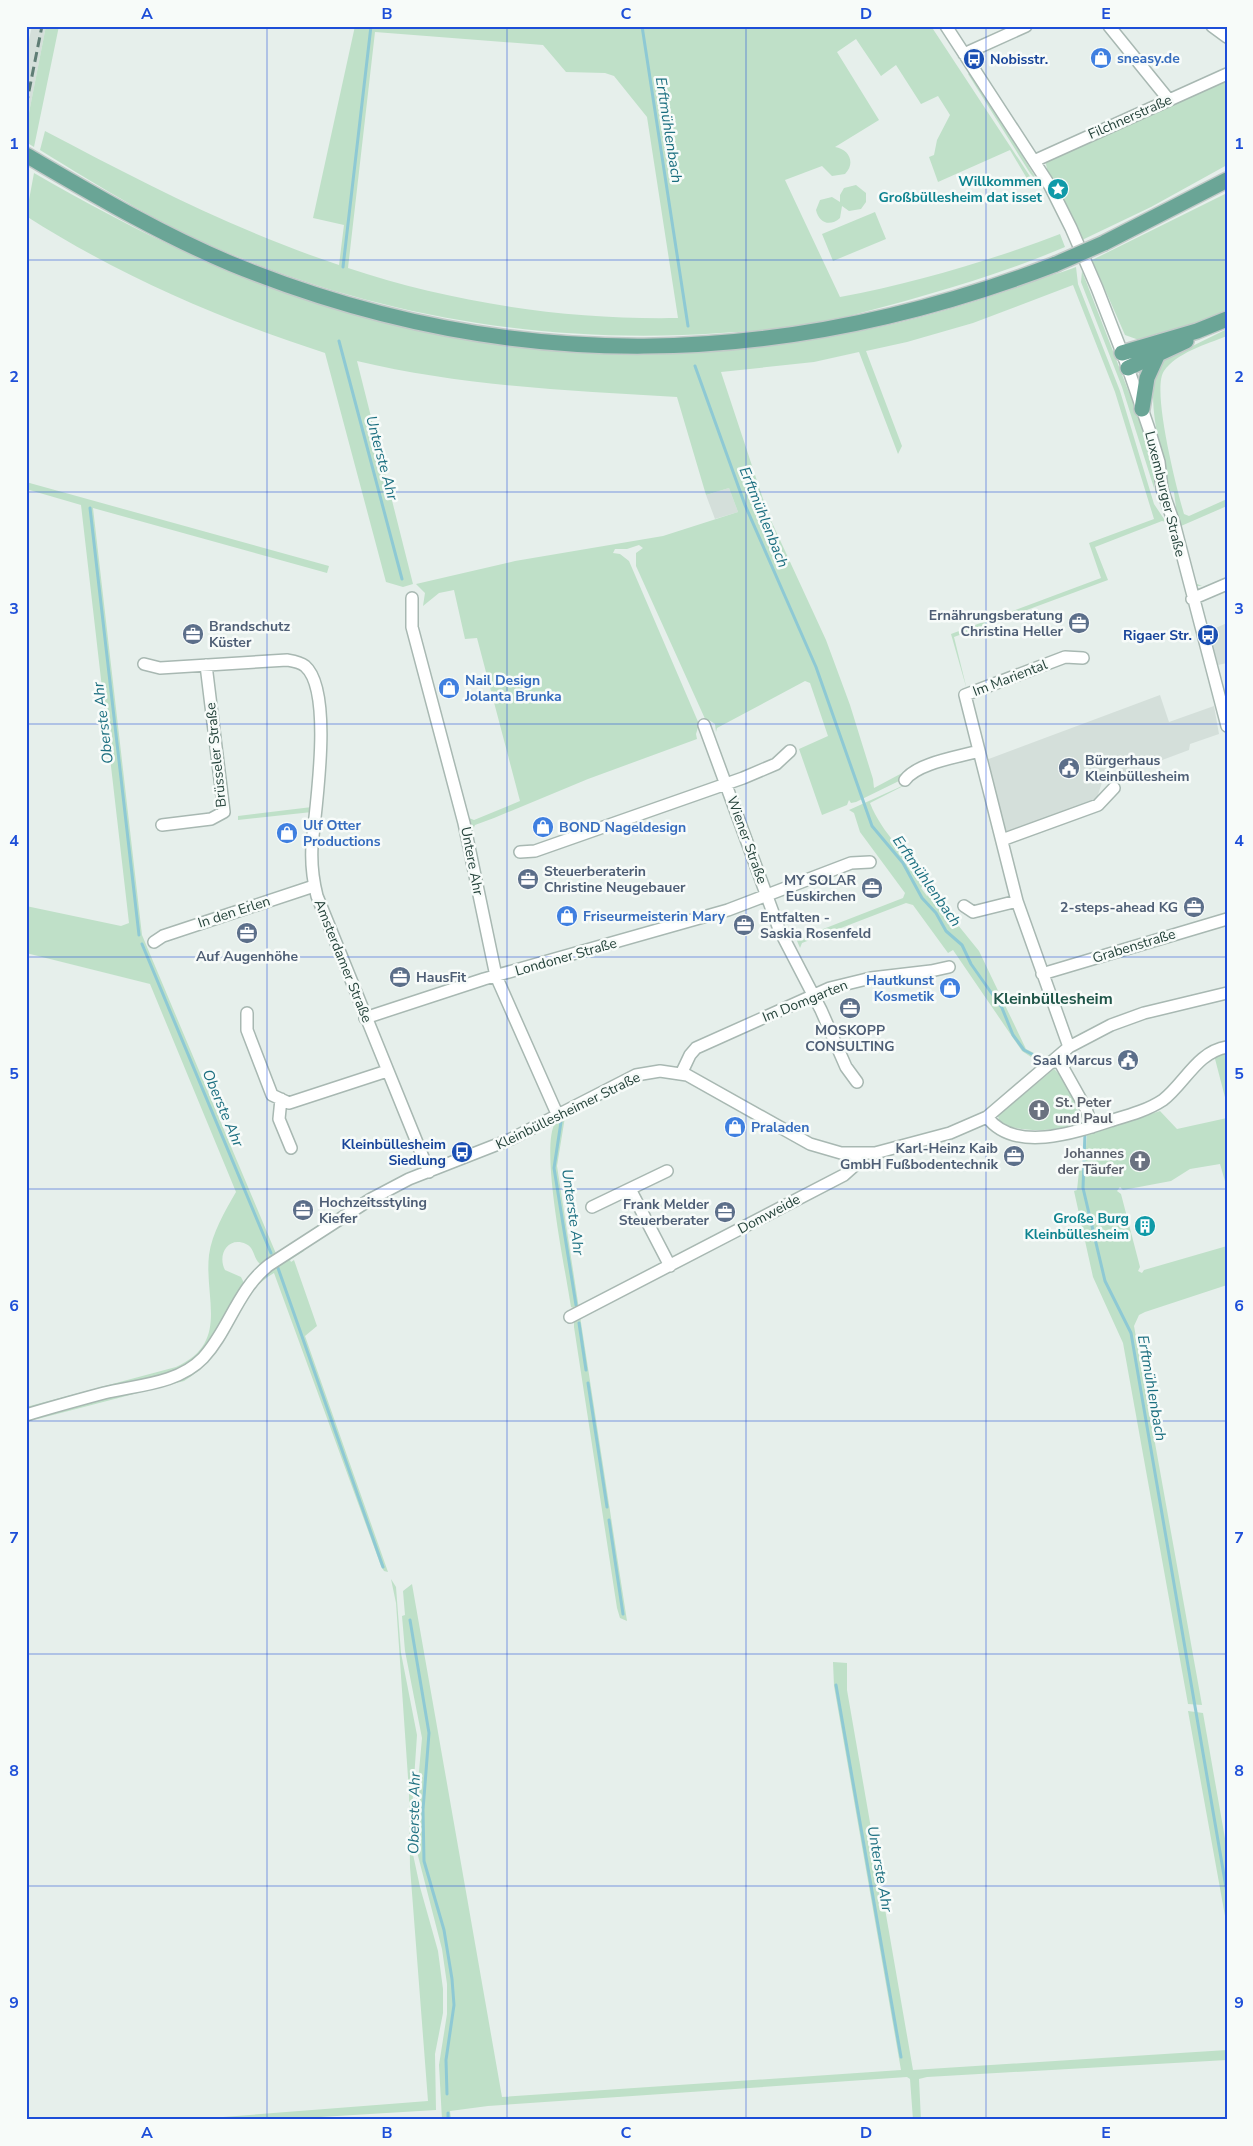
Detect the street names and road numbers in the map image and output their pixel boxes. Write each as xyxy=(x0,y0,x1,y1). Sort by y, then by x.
street label: Filchnerstraße xyxy=(1085,90,1175,144)
street label: Luxemburger Straße xyxy=(1140,429,1190,559)
street label: Im Mariental xyxy=(970,655,1051,701)
street label: Brüsseler Straße xyxy=(201,702,231,808)
street label: Wiener Straße xyxy=(722,794,772,886)
street label: Untere Ahr xyxy=(456,825,488,897)
street label: In den Erlen xyxy=(195,891,273,933)
street label: Amsterdamer Straße xyxy=(310,896,376,1026)
street label: Grabenstraße xyxy=(1090,924,1178,968)
street label: Londoner Straße xyxy=(513,933,619,981)
street label: Im Domgarten xyxy=(759,975,851,1027)
street label: Kleinbüllesheimer Straße xyxy=(493,1068,643,1154)
street label: Domweide xyxy=(734,1190,804,1238)

